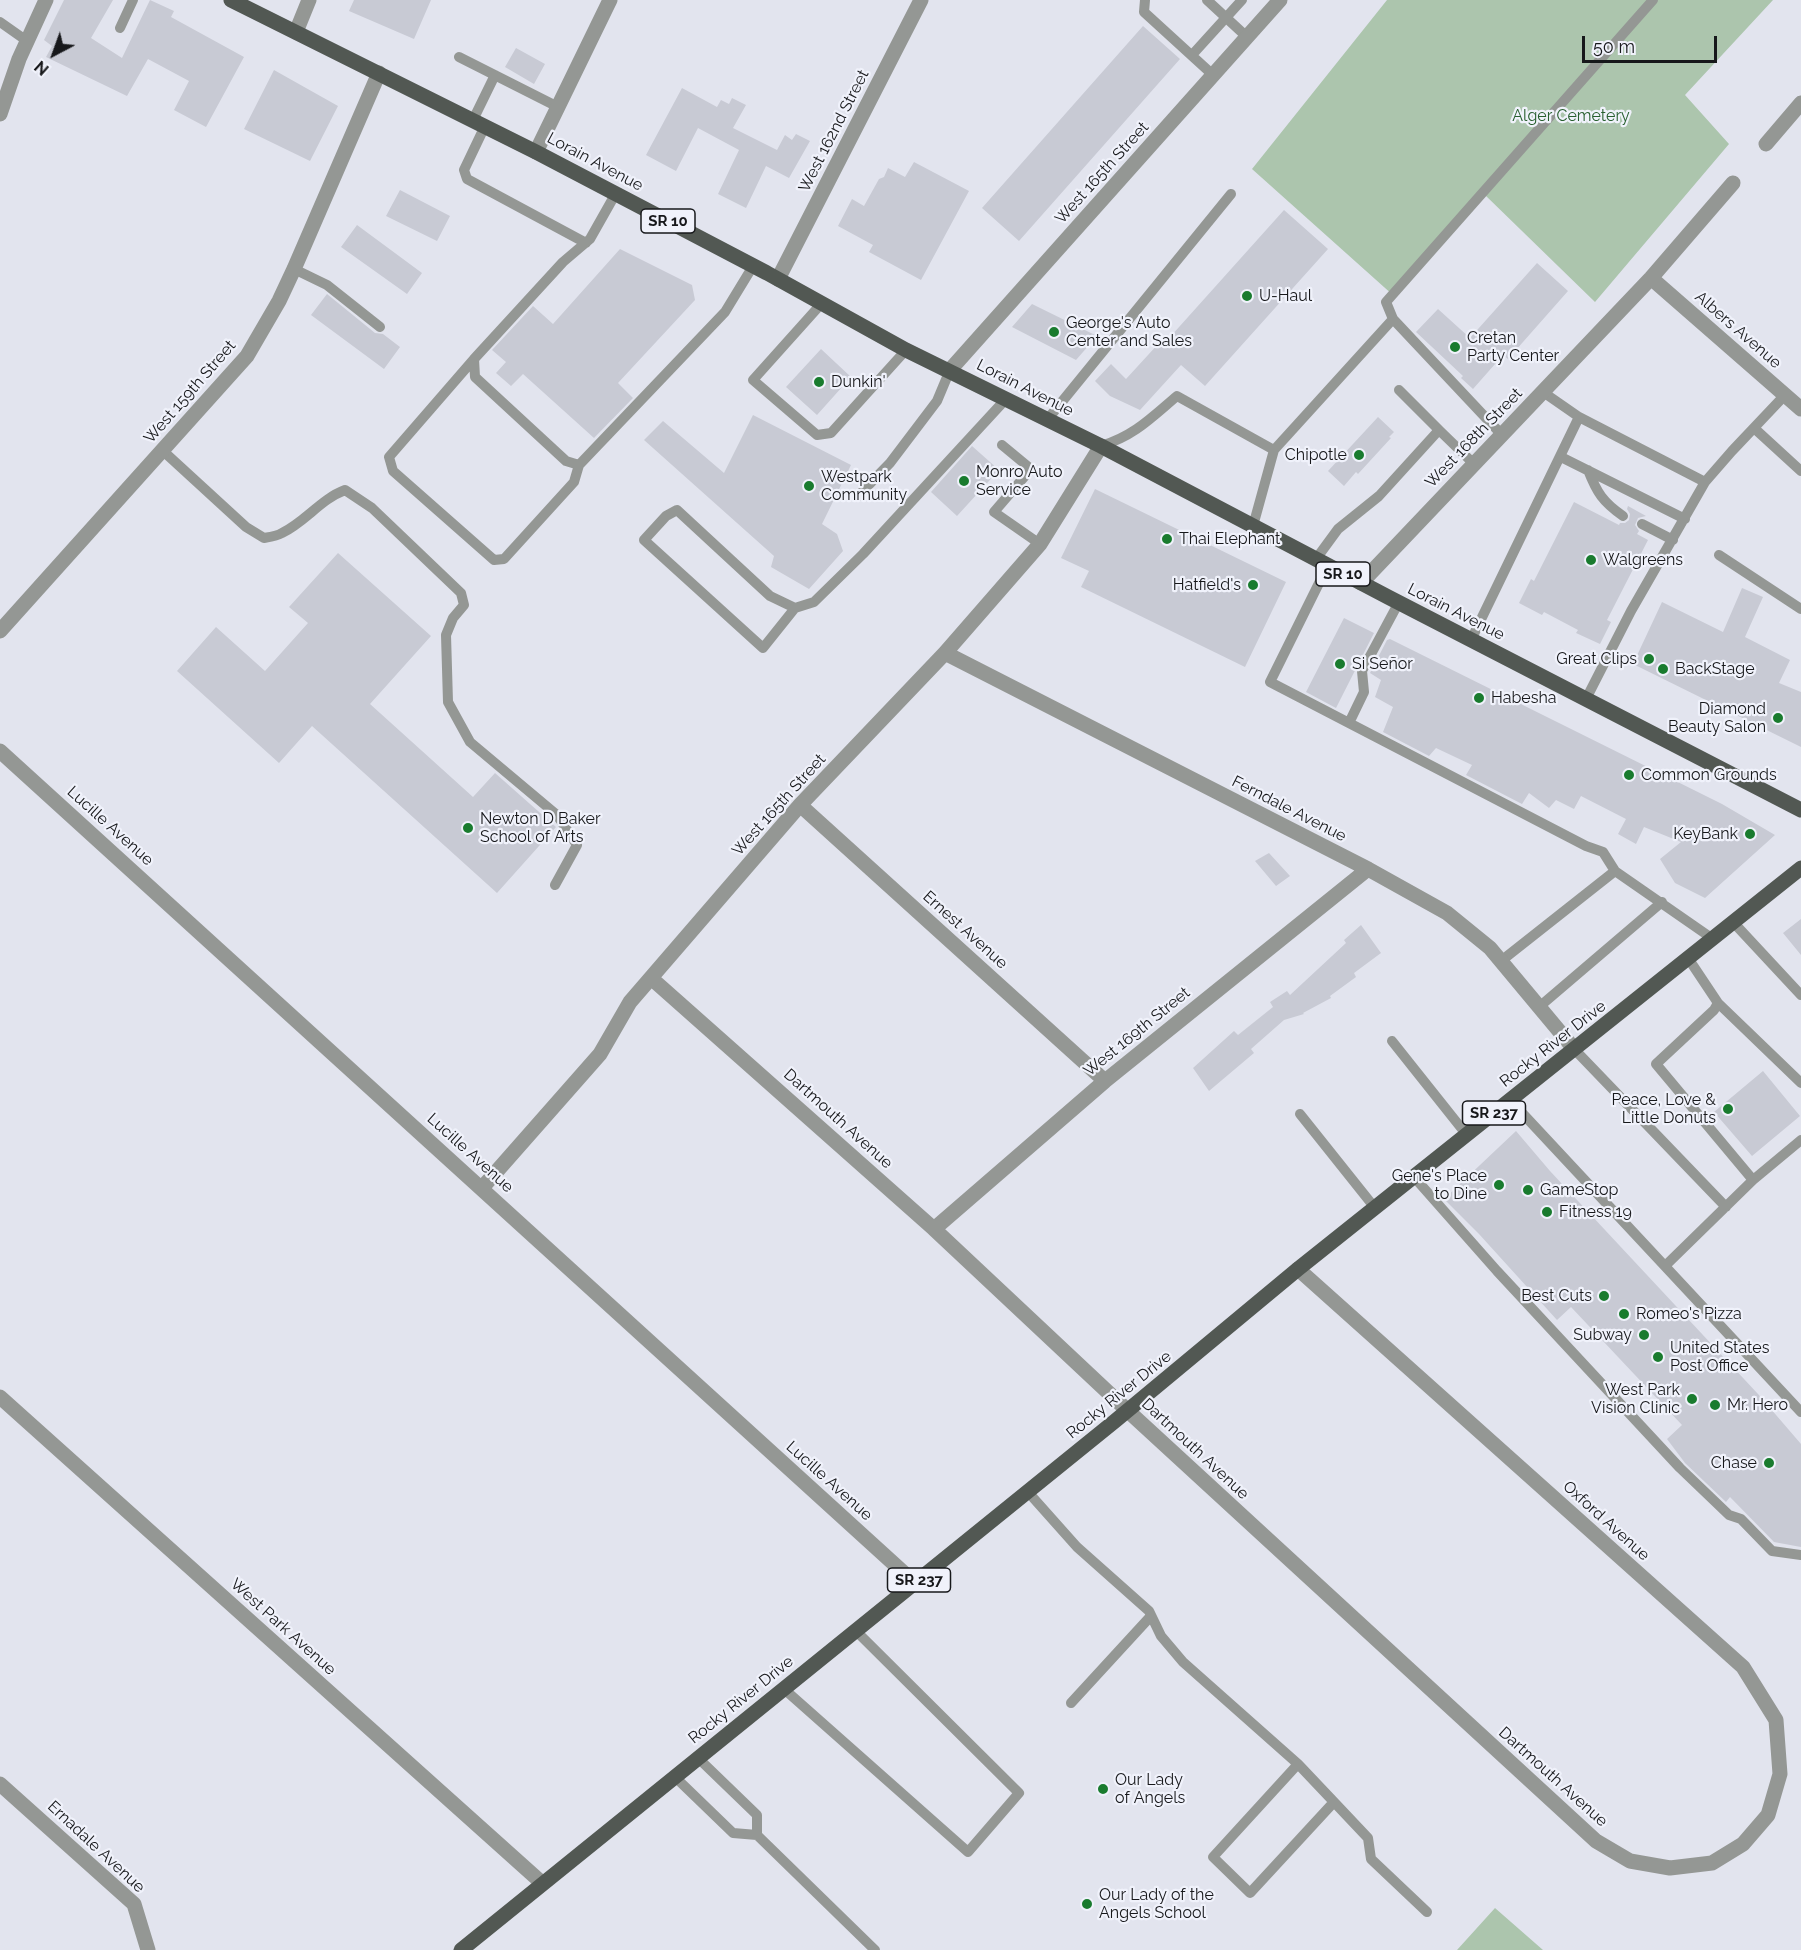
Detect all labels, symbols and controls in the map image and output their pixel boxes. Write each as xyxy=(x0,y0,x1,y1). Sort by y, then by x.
north arrow xyxy=(24,24,84,84)
scale bar xyxy=(1585,24,1720,62)
text: 50 m xyxy=(1593,36,1635,57)
text: N xyxy=(31,57,53,79)
street label: West 162nd Street xyxy=(795,67,873,195)
park label: Alger Cemetery xyxy=(1512,106,1630,126)
street label: West 165th Street xyxy=(1051,118,1153,228)
street label: Lorain Avenue xyxy=(544,129,646,195)
road number: SR 10 xyxy=(641,209,695,233)
place label: U-Haul xyxy=(1259,286,1312,306)
street label: Albers Avenue xyxy=(1691,287,1785,373)
marker: U-Haul xyxy=(1240,289,1254,303)
place label: George's Auto Center and Sales xyxy=(1066,313,1192,351)
marker: George's Auto Center and Sales xyxy=(1047,325,1061,339)
place label: Cretan Party Center xyxy=(1467,328,1559,366)
street label: West 159th Street xyxy=(140,337,240,447)
marker: Cretan Party Center xyxy=(1448,340,1462,354)
street label: Lorain Avenue xyxy=(973,355,1077,421)
place label: Dunkin' xyxy=(831,372,886,392)
marker: Dunkin' xyxy=(812,375,826,389)
street label: West 168th Street xyxy=(1421,384,1527,492)
place label: Chipotle xyxy=(1285,445,1347,465)
marker: Chipotle xyxy=(1352,448,1366,462)
place label: Monro Auto Service xyxy=(976,462,1063,500)
place label: Westpark Community xyxy=(821,467,907,505)
marker: Monro Auto Service xyxy=(957,474,971,488)
marker: Westpark Community xyxy=(802,479,816,493)
place label: Thai Elephant xyxy=(1179,529,1280,549)
marker: Thai Elephant xyxy=(1160,532,1174,546)
place label: Walgreens xyxy=(1603,550,1683,570)
marker: Walgreens xyxy=(1584,553,1598,567)
road number: SR 10 xyxy=(1316,562,1370,586)
place label: Hatfield's xyxy=(1173,575,1241,595)
marker: Hatfield's xyxy=(1246,578,1260,592)
street label: Lorain Avenue xyxy=(1404,579,1508,645)
place label: Great Clips xyxy=(1556,649,1637,669)
marker: Great Clips xyxy=(1642,652,1656,666)
place label: Si Señor xyxy=(1352,654,1413,674)
marker: Si Señor xyxy=(1333,657,1347,671)
place label: BackStage xyxy=(1675,659,1755,679)
marker: BackStage xyxy=(1656,662,1670,676)
place label: Habesha xyxy=(1491,688,1556,708)
marker: Habesha xyxy=(1472,691,1486,705)
place label: Diamond Beauty Salon xyxy=(1668,699,1766,737)
marker: Diamond Beauty Salon xyxy=(1771,711,1785,725)
street label: West 165th Street xyxy=(728,750,830,860)
place label: Common Grounds xyxy=(1641,765,1777,785)
marker: Common Grounds xyxy=(1622,768,1636,782)
street label: Ferndale Avenue xyxy=(1229,772,1349,846)
street label: Lucille Avenue xyxy=(63,782,157,870)
place label: Newton D Baker School of Arts xyxy=(480,809,600,847)
marker: Newton D Baker School of Arts xyxy=(461,821,475,835)
place label: KeyBank xyxy=(1673,824,1738,844)
marker: KeyBank xyxy=(1743,827,1757,841)
street label: Ernest Avenue xyxy=(919,887,1011,973)
street label: West 169th Street xyxy=(1080,983,1194,1081)
street label: Rocky River Drive xyxy=(1496,997,1610,1091)
street label: Dartmouth Avenue xyxy=(780,1065,896,1173)
place label: Peace, Love & Little Donuts xyxy=(1612,1090,1716,1128)
road number: SR 237 xyxy=(1462,1101,1526,1125)
marker: Peace, Love & Little Donuts xyxy=(1721,1102,1735,1116)
street label: Lucille Avenue xyxy=(423,1109,517,1197)
place label: Gene's Place to Dine xyxy=(1392,1166,1487,1204)
marker: Gene's Place to Dine xyxy=(1492,1178,1506,1192)
place label: GameStop xyxy=(1540,1180,1618,1200)
marker: GameStop xyxy=(1521,1183,1535,1197)
place label: Fitness 19 xyxy=(1559,1202,1632,1222)
marker: Fitness 19 xyxy=(1540,1205,1554,1219)
place label: Best Cuts xyxy=(1521,1286,1592,1306)
marker: Best Cuts xyxy=(1597,1289,1611,1303)
place label: Romeo's Pizza xyxy=(1636,1304,1742,1324)
marker: Romeo's Pizza xyxy=(1617,1307,1631,1321)
place label: Subway xyxy=(1573,1325,1632,1345)
marker: Subway xyxy=(1637,1328,1651,1342)
place label: United States Post Office xyxy=(1670,1338,1769,1376)
street label: Rocky River Drive xyxy=(1063,1347,1175,1443)
marker: United States Post Office xyxy=(1651,1350,1665,1364)
place label: West Park Vision Clinic xyxy=(1591,1380,1680,1418)
marker: West Park Vision Clinic xyxy=(1685,1392,1699,1406)
street label: Dartmouth Avenue xyxy=(1137,1394,1253,1504)
place label: Mr. Hero xyxy=(1727,1395,1788,1415)
marker: Mr. Hero xyxy=(1708,1398,1722,1412)
street label: Lucille Avenue xyxy=(782,1437,876,1525)
place label: Chase xyxy=(1711,1453,1757,1473)
marker: Chase xyxy=(1762,1456,1776,1470)
street label: Oxford Avenue xyxy=(1559,1477,1653,1565)
road number: SR 237 xyxy=(888,1568,950,1592)
street label: West Park Avenue xyxy=(226,1575,340,1679)
street label: Rocky River Drive xyxy=(685,1652,797,1748)
street label: Dartmouth Avenue xyxy=(1495,1723,1611,1831)
place label: Our Lady of Angels xyxy=(1115,1770,1185,1808)
marker: Our Lady of Angels xyxy=(1096,1782,1110,1796)
street label: Ernadale Avenue xyxy=(43,1797,149,1897)
place label: Our Lady of the Angels School xyxy=(1099,1885,1214,1923)
marker: Our Lady of the Angels School xyxy=(1080,1897,1094,1911)

